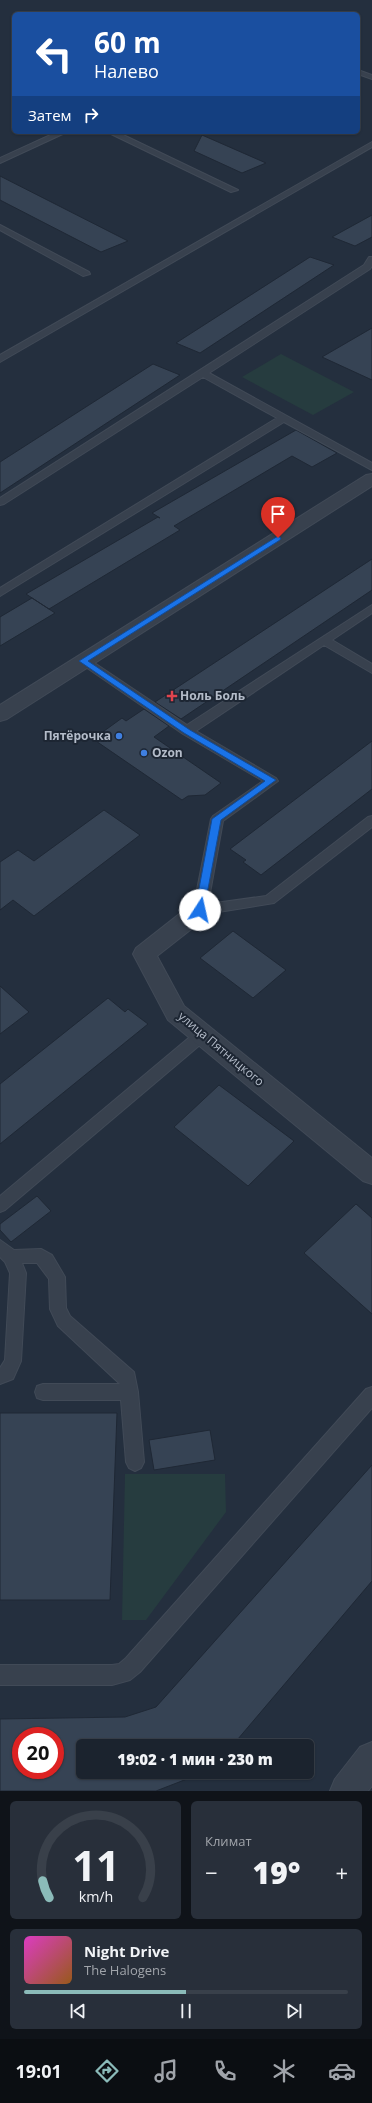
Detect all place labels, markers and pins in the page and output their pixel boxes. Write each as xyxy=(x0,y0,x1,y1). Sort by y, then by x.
pin xyxy=(261,497,295,538)
place label: Ноль Боль xyxy=(180,687,245,704)
marker: Ноль Боль xyxy=(167,691,177,701)
place label: Пятёрочка xyxy=(44,727,111,744)
marker: Пятёрочка xyxy=(114,731,124,741)
place label: Ozon xyxy=(152,744,183,761)
marker: Ozon xyxy=(139,748,149,758)

